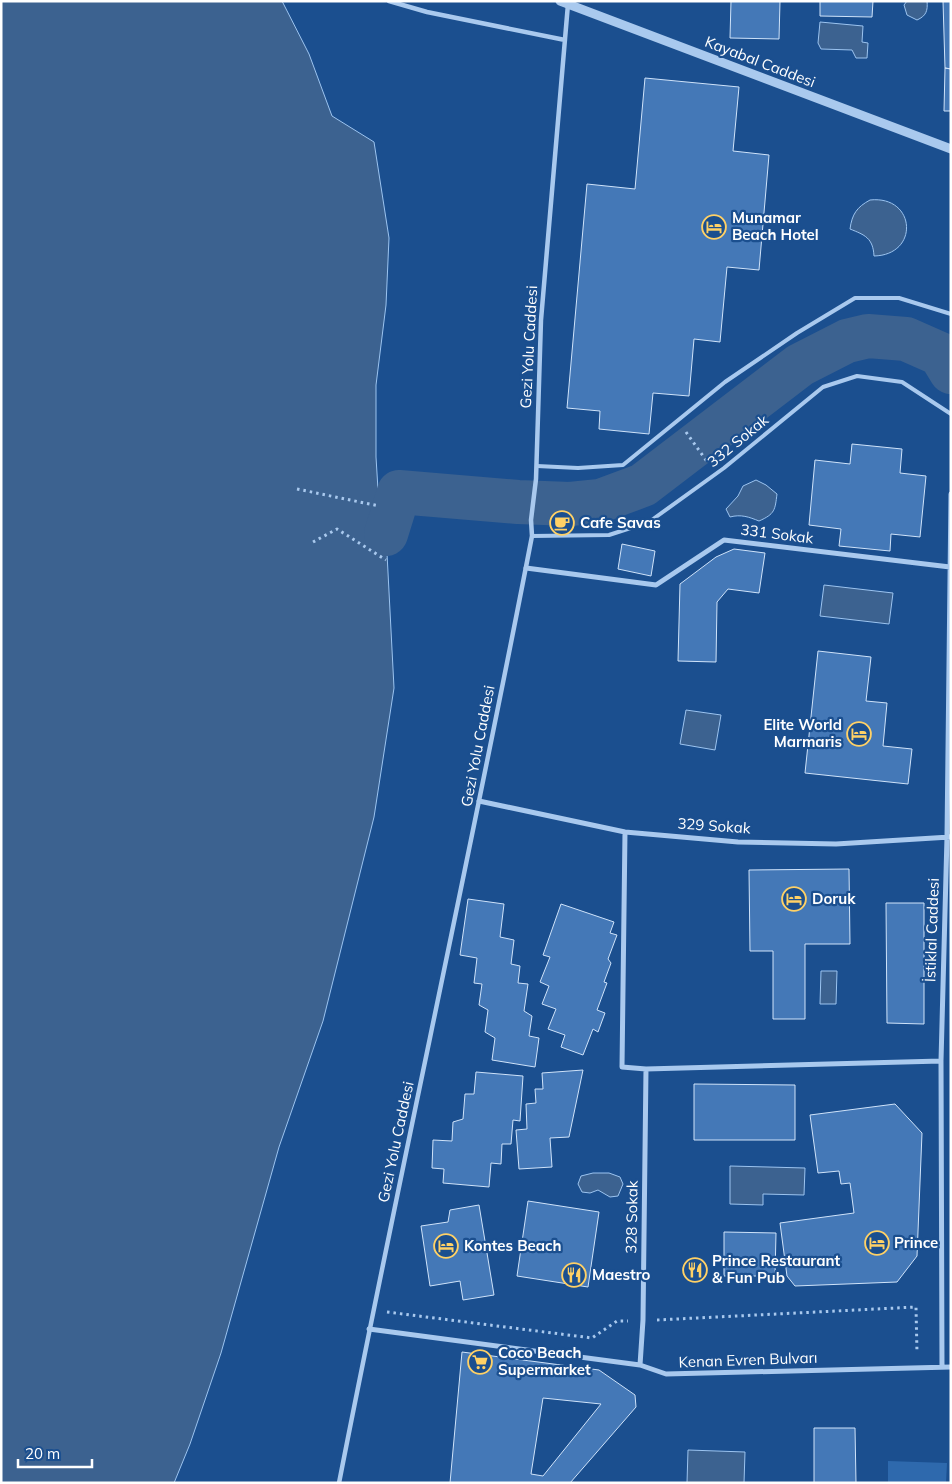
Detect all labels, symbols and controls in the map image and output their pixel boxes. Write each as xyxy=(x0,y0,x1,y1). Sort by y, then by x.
street label: Kayabal Caddesi xyxy=(702,32,818,91)
place label: Munamar Beach Hotel xyxy=(732,208,819,244)
hotel icon: Munamar Beach Hotel xyxy=(701,214,727,240)
street label: Gezi Yolu Caddesi xyxy=(516,285,541,409)
street label: 332 Sokak xyxy=(703,410,772,471)
cafe icon: Cafe Savas xyxy=(549,510,575,536)
place label: Cafe Savas xyxy=(580,513,661,532)
street label: 331 Sokak xyxy=(740,520,815,547)
street label: Gezi Yolu Caddesi xyxy=(456,684,499,808)
place label: Elite World Marmaris xyxy=(763,715,842,751)
hotel icon: Elite World Marmaris xyxy=(846,721,872,747)
street label: 329 Sokak xyxy=(677,813,751,838)
street label: İstiklal Caddesi xyxy=(920,878,943,982)
hotel icon: Doruk xyxy=(781,886,807,912)
place label: Doruk xyxy=(812,889,856,908)
street label: Gezi Yolu Caddesi xyxy=(373,1080,418,1204)
street label: 328 Sokak xyxy=(621,1180,642,1254)
hotel icon: Prince xyxy=(864,1230,890,1256)
hotel icon: Kontes Beach xyxy=(433,1233,459,1259)
place label: Prince xyxy=(894,1233,938,1252)
place label: Kontes Beach xyxy=(464,1236,562,1255)
place label: Prince Restaurant & Fun Pub xyxy=(712,1251,841,1287)
restaurant icon: Prince Restaurant & Fun Pub xyxy=(682,1257,708,1283)
restaurant icon: Maestro xyxy=(561,1262,587,1288)
place label: Maestro xyxy=(592,1265,650,1284)
place label: Coco Beach Supermarket xyxy=(498,1343,591,1379)
street label: Kenan Evren Bulvarı xyxy=(678,1348,818,1371)
supermarket icon: Coco Beach Supermarket xyxy=(467,1349,493,1375)
scale bar xyxy=(18,1436,91,1468)
text: 20 m xyxy=(25,1444,60,1463)

